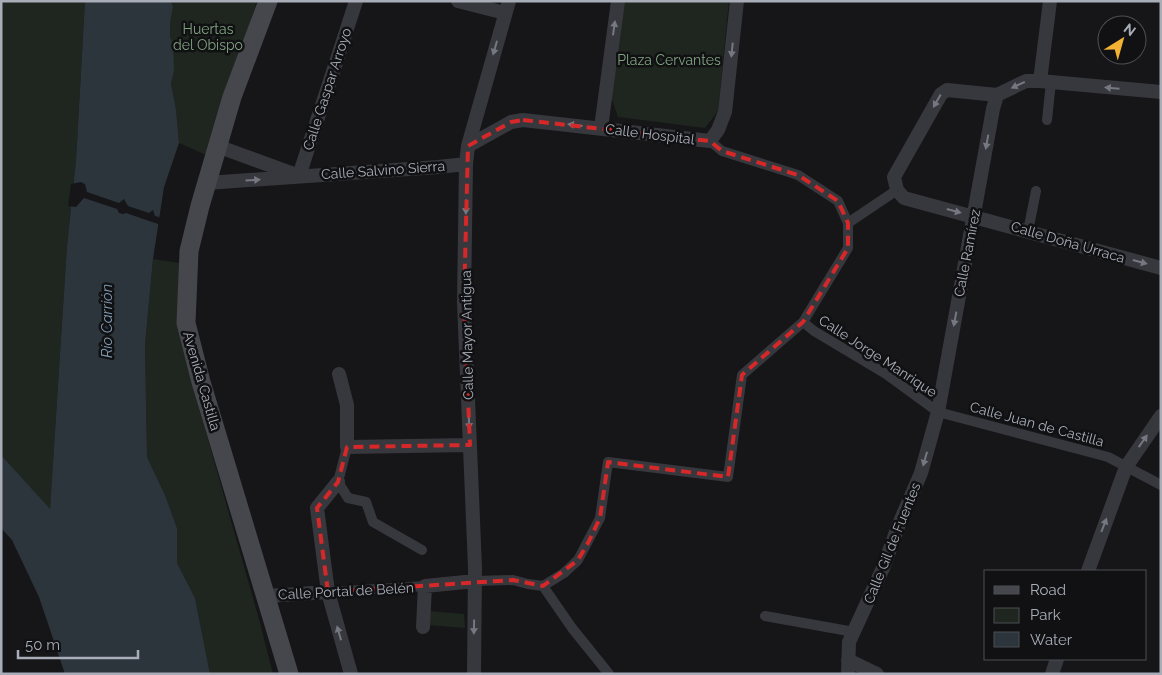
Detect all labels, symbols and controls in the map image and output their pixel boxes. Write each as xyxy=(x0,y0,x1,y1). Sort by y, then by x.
north arrow xyxy=(1097,15,1147,65)
one-way arrow xyxy=(611,20,619,36)
text: N xyxy=(1121,20,1139,39)
park label: Huertas del Obispo xyxy=(173,21,243,53)
street label: Calle Gaspar Arroyo xyxy=(300,26,354,152)
one-way arrow xyxy=(491,41,499,56)
one-way arrow xyxy=(728,42,736,58)
park label: Plaza Cervantes xyxy=(617,52,721,68)
one-way arrow xyxy=(1011,81,1025,89)
one-way arrow xyxy=(1104,84,1120,92)
one-way arrow xyxy=(933,94,941,109)
one-way arrow xyxy=(567,121,583,129)
street label: Calle Hospital xyxy=(604,121,696,147)
one-way arrow xyxy=(983,135,991,151)
street label: Calle Salvino Sierra xyxy=(321,158,445,182)
one-way arrow xyxy=(245,175,261,183)
one-way arrow xyxy=(462,199,470,215)
one-way arrow xyxy=(946,207,961,215)
street label: Calle Ramírez xyxy=(951,208,983,298)
street label: Calle Doña Urraca xyxy=(1009,218,1127,266)
one-way arrow xyxy=(1132,258,1147,266)
street label: Calle Mayor Antigua xyxy=(458,270,476,400)
water label: Río Carrión xyxy=(98,284,116,358)
street label: Calle Jorge Manrique xyxy=(816,312,940,400)
one-way arrow xyxy=(950,312,958,328)
street label: Avenida Castilla xyxy=(180,330,224,432)
street label: Calle Juan de Castilla xyxy=(968,398,1106,450)
one-way arrow xyxy=(466,414,474,430)
one-way arrow xyxy=(1138,435,1148,448)
one-way arrow xyxy=(920,451,928,466)
street label: Calle Gil de Fuentes xyxy=(860,480,924,606)
one-way arrow xyxy=(1100,517,1108,532)
legend xyxy=(984,570,1147,660)
street label: Calle Portal de Belén xyxy=(278,579,414,603)
text: Road xyxy=(1030,581,1066,599)
text: Park xyxy=(1030,606,1061,624)
one-way arrow xyxy=(470,620,478,636)
one-way arrow xyxy=(335,626,343,641)
scale bar xyxy=(18,628,138,660)
text: Water xyxy=(1030,631,1073,649)
text: 50 m xyxy=(25,636,60,654)

